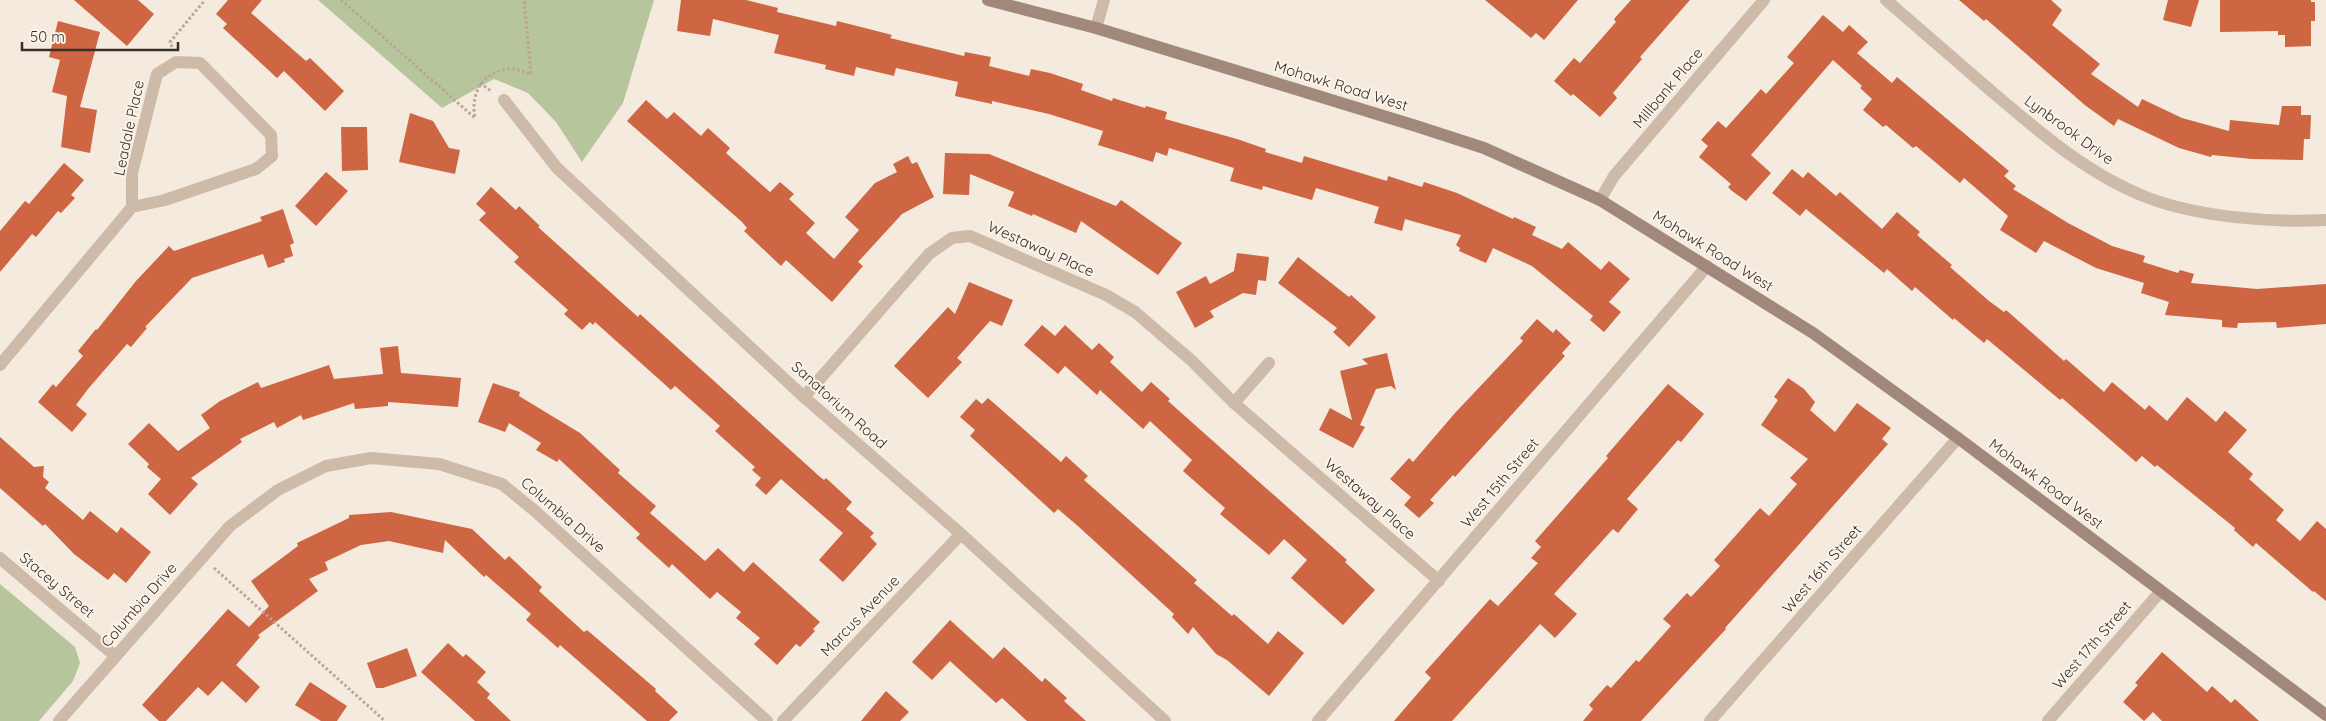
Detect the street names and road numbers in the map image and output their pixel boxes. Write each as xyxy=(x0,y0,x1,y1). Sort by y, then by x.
street label: Millbank Place xyxy=(1628,44,1707,132)
street label: Mohawk Road West xyxy=(1272,56,1410,115)
street label: Leadale Place xyxy=(109,78,148,178)
street label: Lynbrook Drive xyxy=(2021,91,2118,168)
street label: Mohawk Road West xyxy=(1649,206,1777,295)
street label: Westaway Place xyxy=(985,217,1097,281)
street label: Sanatorium Road xyxy=(788,357,891,452)
street label: West 15th Street xyxy=(1457,434,1543,531)
street label: Mohawk Road West xyxy=(1985,434,2107,533)
street label: Westaway Place xyxy=(1321,454,1420,543)
street label: Columbia Drive xyxy=(517,473,610,557)
street label: West 16th Street xyxy=(1778,520,1865,617)
street label: Stacey Street xyxy=(16,548,99,622)
street label: Columbia Drive xyxy=(97,558,181,651)
street label: Marcus Avenue xyxy=(816,571,903,660)
street label: West 17th Street xyxy=(2048,597,2135,693)

